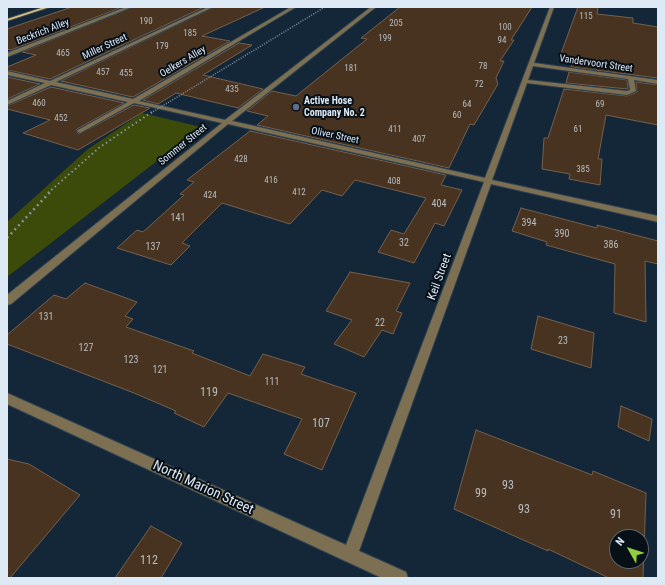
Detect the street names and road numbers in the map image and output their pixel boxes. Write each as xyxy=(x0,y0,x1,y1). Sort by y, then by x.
street label: Beckrich Alley xyxy=(15,16,71,48)
street label: Miller Street xyxy=(81,31,129,63)
street label: Oelkers Alley xyxy=(158,44,208,80)
street label: Vandervoort Street xyxy=(559,53,633,75)
street label: Sommer Street xyxy=(156,122,210,168)
street label: Oliver Street xyxy=(310,125,360,147)
street label: Keil Street xyxy=(425,252,455,302)
street label: North Marion Street xyxy=(150,457,256,519)

